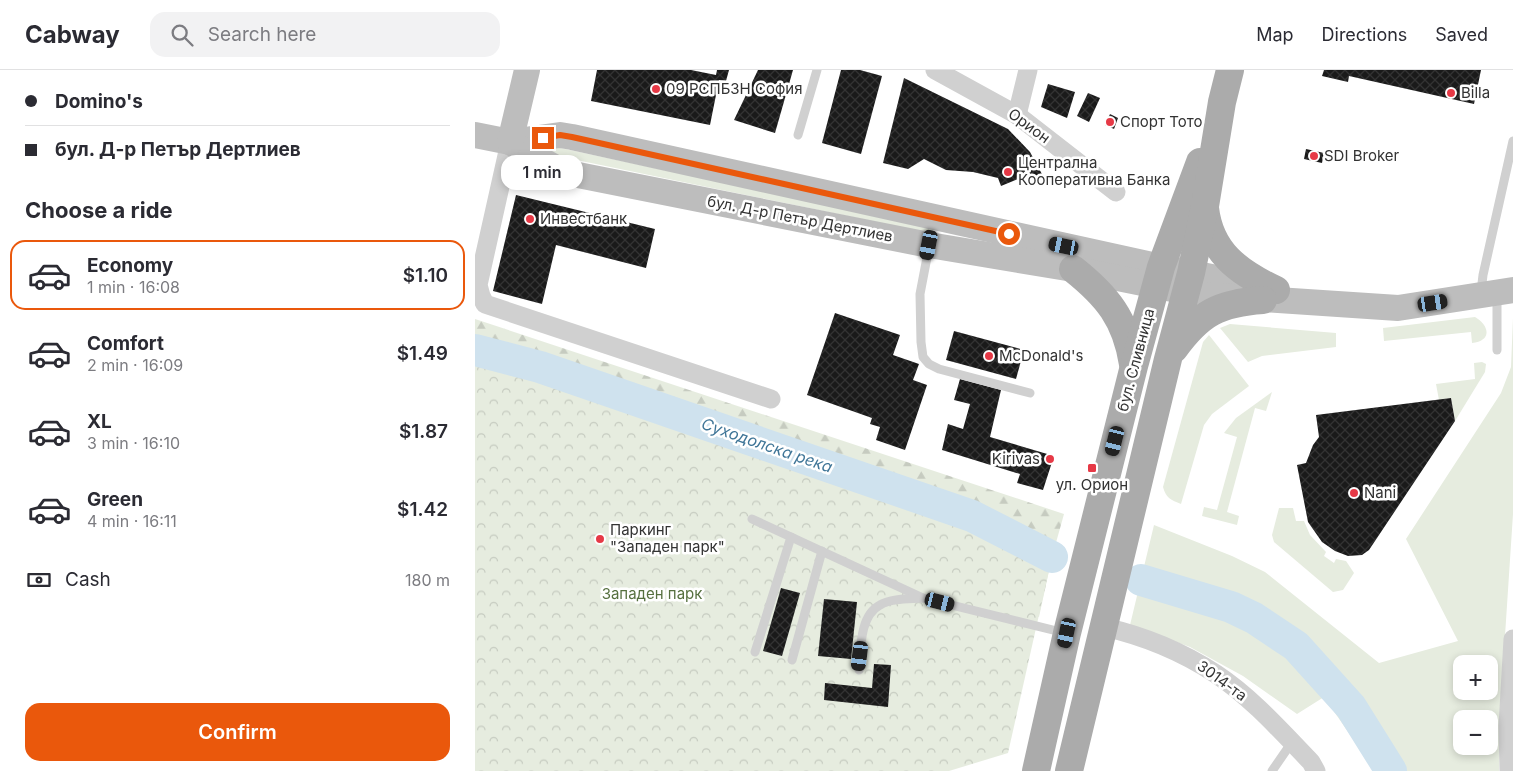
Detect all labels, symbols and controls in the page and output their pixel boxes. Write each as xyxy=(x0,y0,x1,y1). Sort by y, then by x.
search box xyxy=(150,12,500,57)
text: Cabway xyxy=(25,20,120,49)
icon: search xyxy=(168,21,196,49)
text: Search here xyxy=(208,23,316,46)
text: Map xyxy=(1256,24,1294,45)
text: Directions xyxy=(1322,24,1407,45)
text: Saved xyxy=(1435,24,1488,45)
place label: 09 РСПБЗН София xyxy=(666,79,802,98)
marker: 09 РСПБЗН София xyxy=(650,83,662,95)
place label: Billa xyxy=(1461,83,1490,102)
marker: Billa xyxy=(1445,87,1457,99)
text: Domino's xyxy=(55,90,143,113)
street label: Орион xyxy=(1005,104,1054,147)
place label: Спорт Тото xyxy=(1120,112,1202,131)
marker: Спорт Тото xyxy=(1104,116,1116,128)
route end xyxy=(532,127,554,149)
text: бул. Д-р Петър Дертлиев xyxy=(55,138,301,161)
place label: SDI Broker xyxy=(1324,146,1400,165)
marker: SDI Broker xyxy=(1308,150,1320,162)
place label: Централна Кооперативна Банка xyxy=(1018,153,1170,189)
callout: 1 min xyxy=(502,156,584,190)
text: 1 min xyxy=(522,162,562,182)
marker: Централна Кооперативна Банка xyxy=(1002,166,1014,178)
street label: бул. Д-р Петър Дертлиев xyxy=(706,191,894,246)
text: Choose a ride xyxy=(25,197,173,223)
place label: Инвестбанк xyxy=(540,209,627,228)
marker: Инвестбанк xyxy=(524,213,536,225)
route start xyxy=(998,223,1020,245)
car xyxy=(918,229,939,261)
car xyxy=(1047,236,1080,256)
icon: car xyxy=(27,253,72,298)
text: Economy xyxy=(87,254,173,277)
text: $1.10 xyxy=(403,264,448,287)
text: 1 min · 16:08 xyxy=(87,277,180,297)
car xyxy=(1417,293,1448,313)
street label: бул. Сливница xyxy=(1113,306,1158,413)
icon: car xyxy=(27,331,72,376)
text: Comfort xyxy=(87,332,164,355)
text: $1.49 xyxy=(397,342,448,365)
place label: McDonald's xyxy=(999,346,1084,365)
marker: McDonald's xyxy=(983,350,995,362)
text: 2 min · 16:09 xyxy=(87,355,183,375)
icon: car xyxy=(27,409,72,454)
text: XL xyxy=(87,410,112,433)
water label: Суходолска река xyxy=(699,413,835,477)
text: $1.87 xyxy=(399,420,448,443)
car xyxy=(1104,425,1125,457)
text: 3 min · 16:10 xyxy=(87,433,180,453)
place label: Kirivas xyxy=(992,449,1040,468)
marker: Kirivas xyxy=(1044,453,1056,465)
marker: ул. Орион xyxy=(1086,462,1098,474)
place label: ул. Орион xyxy=(1056,475,1128,494)
place label: Nani xyxy=(1364,483,1396,502)
icon: car xyxy=(27,487,72,532)
marker: Nani xyxy=(1348,487,1360,499)
text: Green xyxy=(87,488,143,511)
text: $1.42 xyxy=(397,498,448,521)
text: 4 min · 16:11 xyxy=(87,511,177,531)
place label: Паркинг "Западен парк" xyxy=(610,520,725,556)
marker: Паркинг "Западен парк" xyxy=(594,533,606,545)
icon: cash xyxy=(25,566,53,594)
text: Cash xyxy=(65,568,111,591)
text: 180 m xyxy=(405,570,450,590)
park label: Западен парк xyxy=(602,584,702,603)
car xyxy=(923,591,956,613)
car xyxy=(1056,617,1077,649)
car xyxy=(850,640,869,672)
map controls xyxy=(1453,655,1498,755)
button: + xyxy=(1453,655,1498,700)
street label: 3014-та xyxy=(1194,656,1251,705)
button: Confirm xyxy=(25,703,450,761)
button: − xyxy=(1453,710,1498,755)

